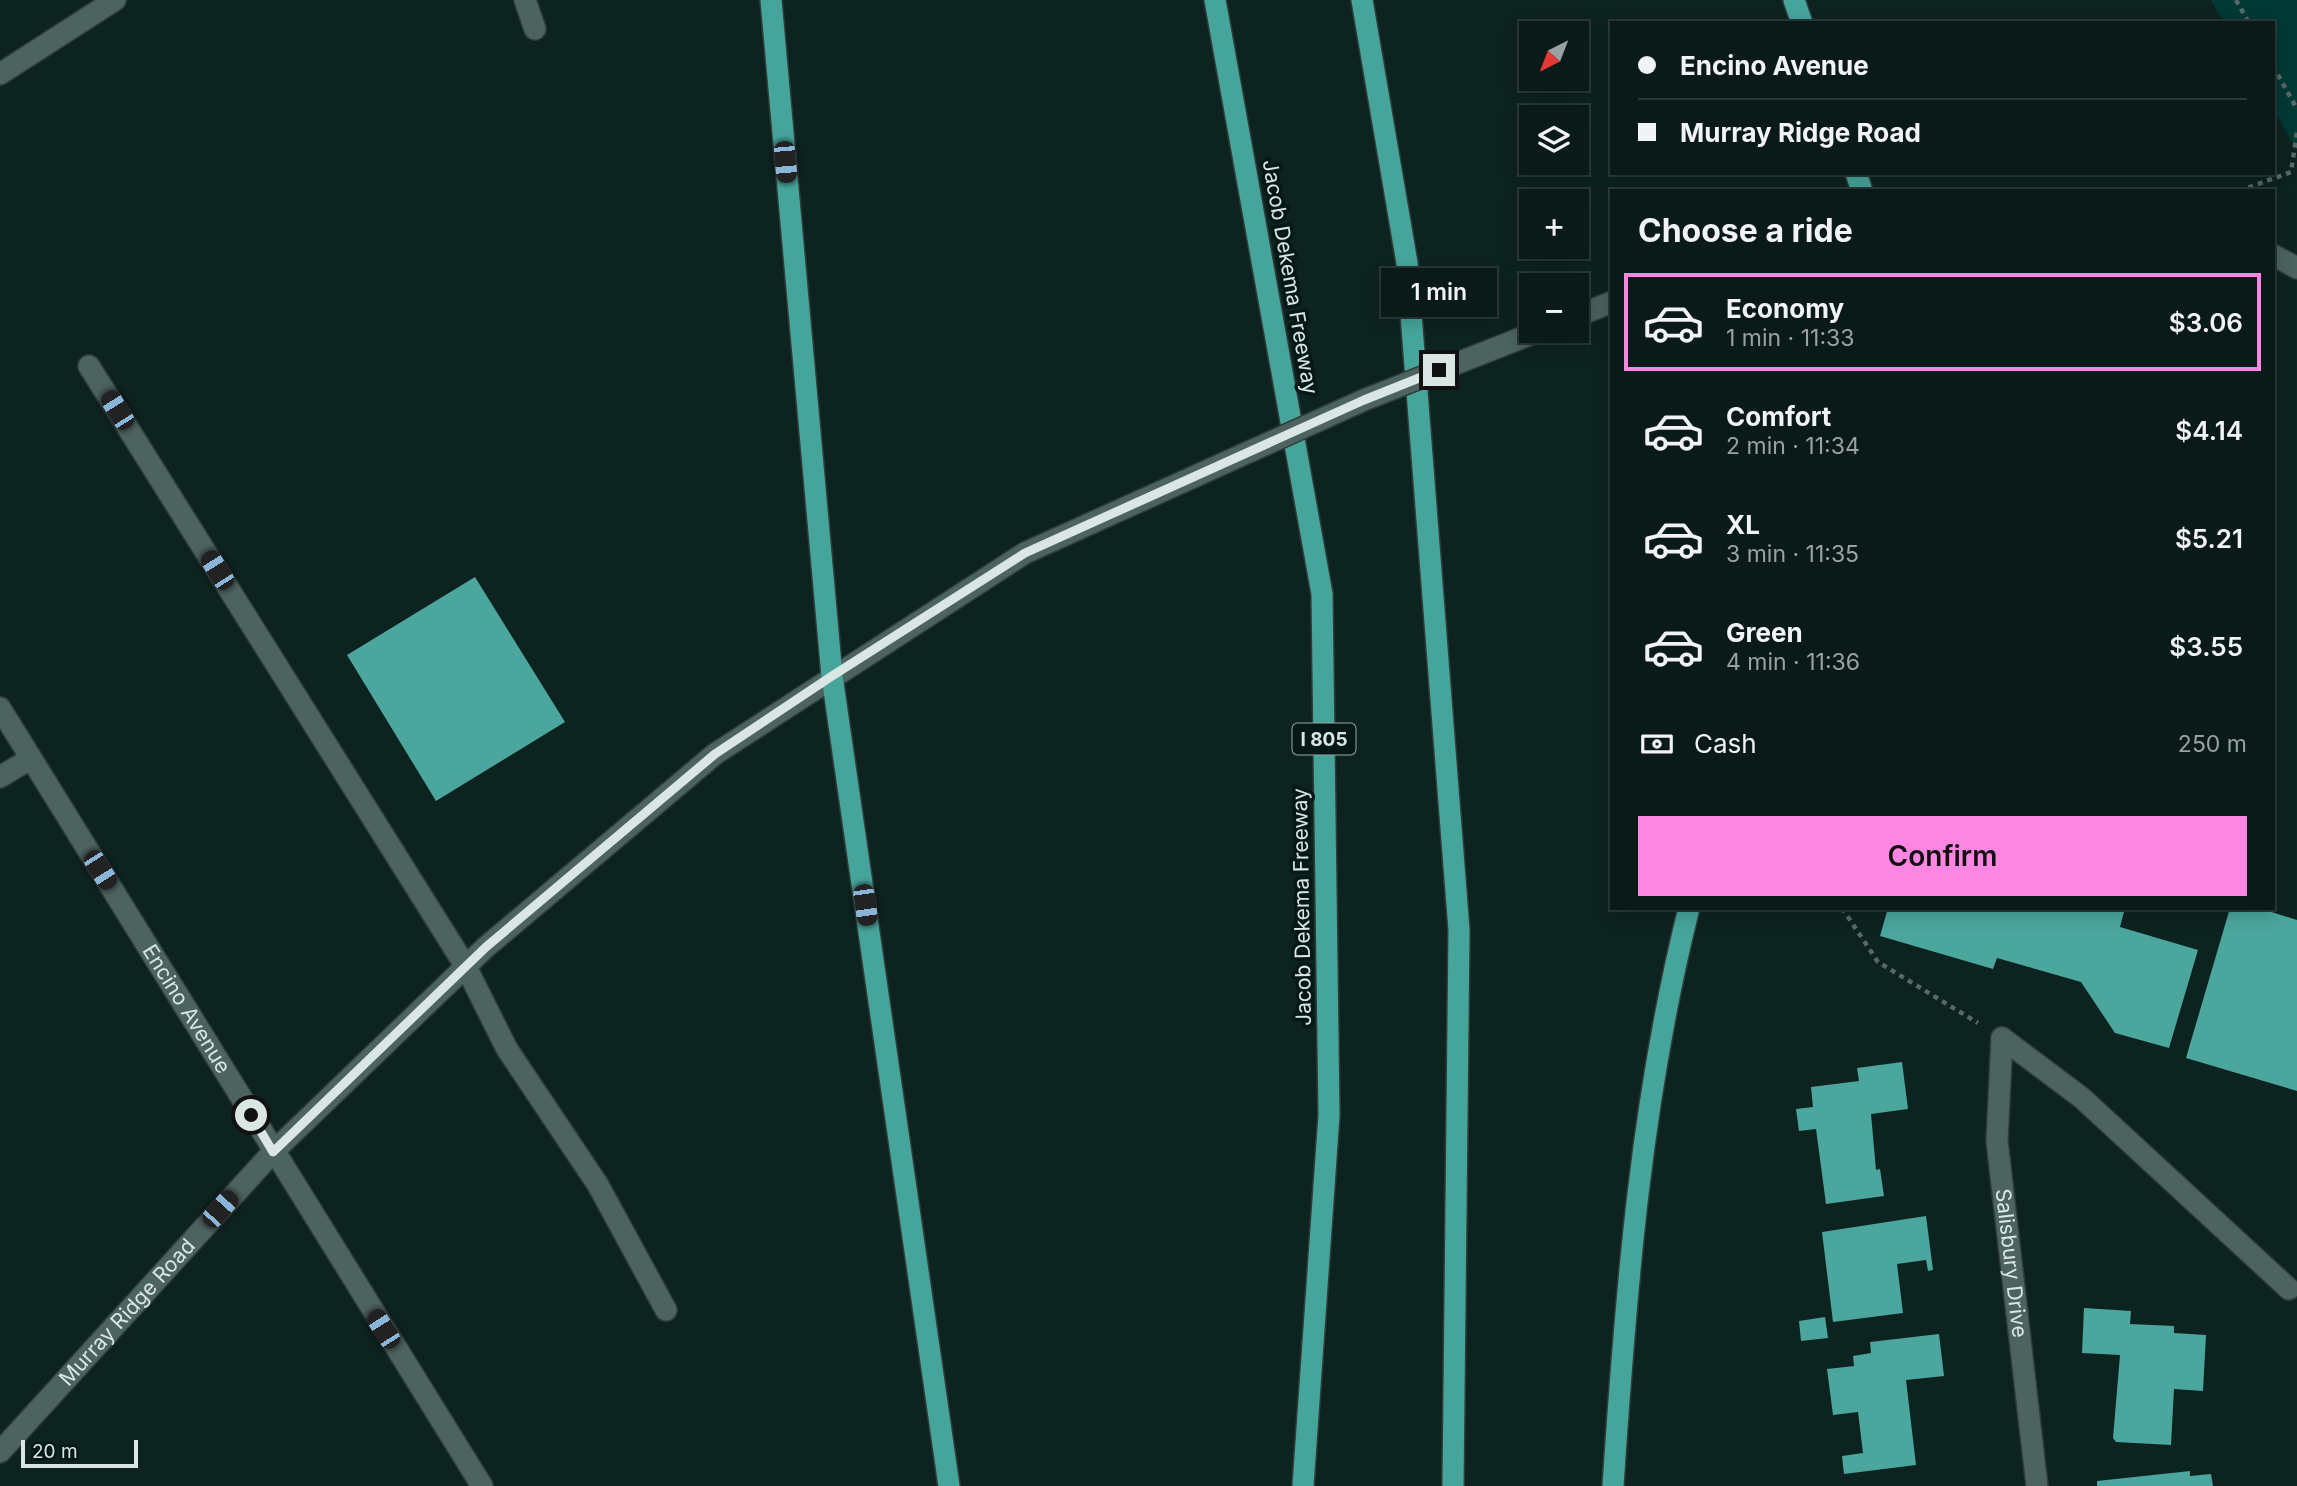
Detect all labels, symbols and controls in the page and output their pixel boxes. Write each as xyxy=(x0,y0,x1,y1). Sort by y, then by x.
north arrow xyxy=(1519,21,1589,91)
map controls xyxy=(1519,21,1589,343)
text: Encino Avenue xyxy=(1680,50,1869,81)
button: layers xyxy=(1519,105,1589,175)
text: Murray Ridge Road xyxy=(1680,117,1921,148)
car xyxy=(773,140,798,184)
street label: Jacob Dekema Freeway xyxy=(1258,158,1323,396)
button: + xyxy=(1519,189,1589,259)
text: Choose a ride xyxy=(1638,211,1853,250)
callout: 1 min xyxy=(1381,268,1497,318)
button: − xyxy=(1519,273,1589,343)
text: 1 min xyxy=(1411,278,1467,306)
icon: car xyxy=(1642,291,1705,354)
text: Economy xyxy=(1726,293,1844,324)
text: $3.06 xyxy=(2169,307,2243,338)
text: 1 min · 11:33 xyxy=(1726,324,1854,352)
route end xyxy=(1423,354,1455,386)
car xyxy=(97,387,138,433)
icon: car xyxy=(1642,399,1705,462)
text: Comfort xyxy=(1726,401,1831,432)
text: $4.14 xyxy=(2175,415,2243,446)
text: 2 min · 11:34 xyxy=(1726,432,1860,460)
icon: car xyxy=(1642,507,1705,570)
text: XL xyxy=(1726,509,1760,540)
text: $5.21 xyxy=(2175,523,2243,554)
text: 3 min · 11:35 xyxy=(1726,540,1859,568)
car xyxy=(197,547,238,593)
icon: car xyxy=(1642,615,1705,678)
text: Green xyxy=(1726,617,1803,648)
text: $3.55 xyxy=(2169,631,2243,662)
text: 4 min · 11:36 xyxy=(1726,648,1860,676)
road number: I 805 xyxy=(1292,724,1356,754)
icon: cash xyxy=(1638,725,1676,763)
text: Cash xyxy=(1694,728,1757,759)
text: 250 m xyxy=(2178,730,2247,758)
street label: Jacob Dekema Freeway xyxy=(1287,788,1316,1026)
button: Confirm xyxy=(1638,816,2247,896)
car xyxy=(80,847,121,893)
car xyxy=(852,883,879,927)
street label: Encino Avenue xyxy=(138,940,236,1078)
route start xyxy=(235,1099,267,1131)
car xyxy=(199,1186,242,1232)
street label: Salisbury Drive xyxy=(1991,1187,2033,1339)
street label: Murray Ridge Road xyxy=(54,1233,200,1391)
car xyxy=(363,1306,404,1352)
scale bar xyxy=(21,1437,138,1469)
text: 20 m xyxy=(32,1440,78,1463)

